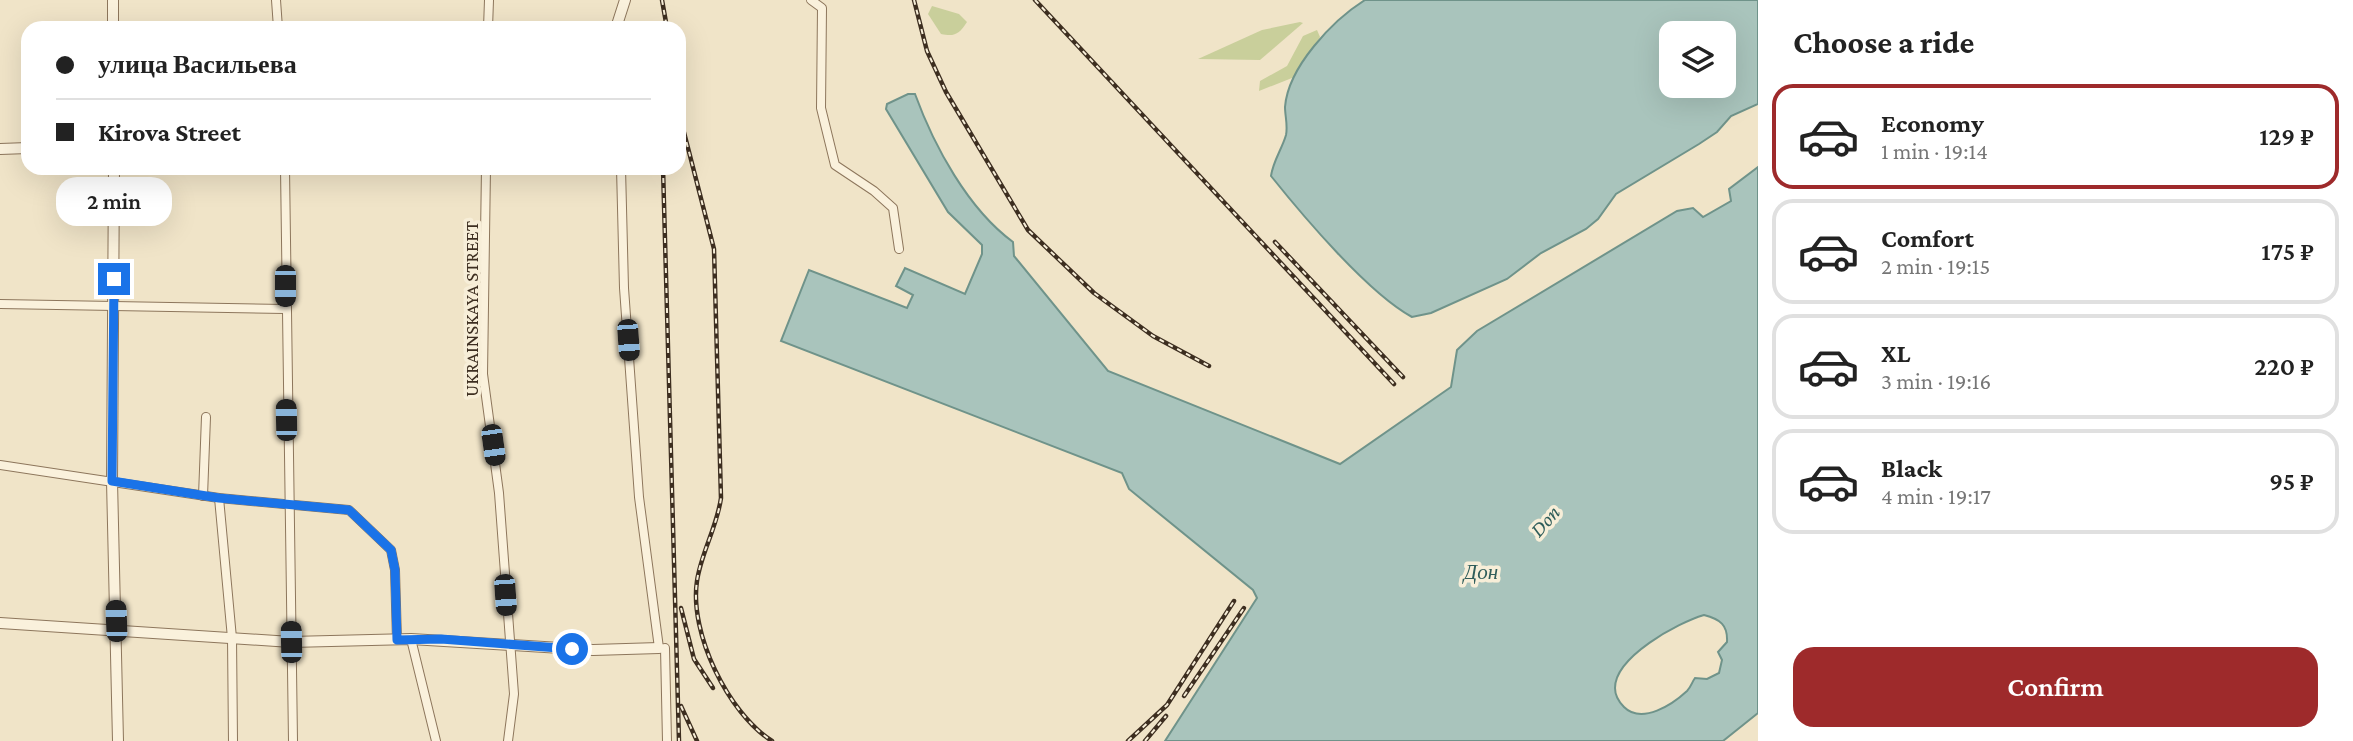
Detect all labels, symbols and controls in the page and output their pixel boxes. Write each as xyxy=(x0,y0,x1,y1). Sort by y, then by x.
map controls xyxy=(1659,21,1736,98)
button: layers xyxy=(1659,21,1736,98)
text: Choose a ride xyxy=(1793,24,1974,60)
text: улица Васильева xyxy=(98,50,297,79)
icon: car xyxy=(1797,105,1860,168)
text: Economy xyxy=(1881,109,1984,138)
text: Kirova Street xyxy=(98,118,241,147)
text: 129 ₽ xyxy=(2259,122,2314,151)
text: 1 min · 19:14 xyxy=(1881,138,1988,164)
callout: 2 min xyxy=(56,177,172,226)
text: 2 min xyxy=(87,188,141,214)
street label: UKRAINSKAYA STREET xyxy=(461,220,482,397)
icon: car xyxy=(1797,220,1860,283)
text: Comfort xyxy=(1881,224,1974,253)
text: 175 ₽ xyxy=(2261,237,2314,266)
text: 2 min · 19:15 xyxy=(1881,253,1990,279)
route end xyxy=(98,263,130,295)
car xyxy=(275,265,296,307)
car xyxy=(617,318,640,362)
icon: car xyxy=(1797,335,1860,398)
text: XL xyxy=(1881,339,1910,368)
text: 220 ₽ xyxy=(2254,352,2314,381)
text: 3 min · 19:16 xyxy=(1881,368,1991,394)
car xyxy=(276,399,297,441)
car xyxy=(480,423,507,467)
icon: car xyxy=(1797,450,1860,513)
text: Black xyxy=(1881,454,1942,483)
text: 95 ₽ xyxy=(2269,467,2314,496)
text: 4 min · 19:17 xyxy=(1881,483,1991,509)
water label: Don xyxy=(1525,500,1565,542)
water label: Дон xyxy=(1462,560,1498,584)
car xyxy=(494,573,517,617)
car xyxy=(105,600,128,642)
car xyxy=(281,621,302,663)
route start xyxy=(556,633,588,665)
button: Confirm xyxy=(1793,647,2318,727)

